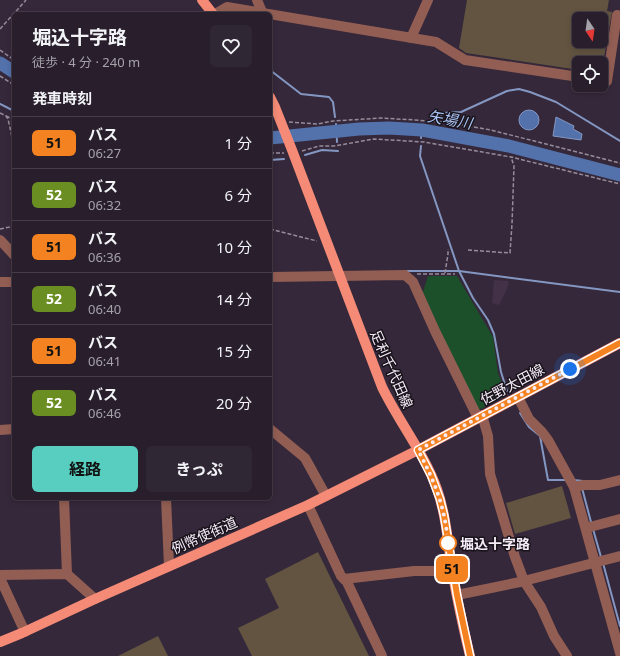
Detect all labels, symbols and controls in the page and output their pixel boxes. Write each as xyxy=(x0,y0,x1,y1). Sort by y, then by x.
north arrow xyxy=(572,12,608,48)
map controls xyxy=(572,12,608,92)
text: 堀込十字路 xyxy=(32,24,127,50)
button: heart xyxy=(210,25,252,67)
text: 徒歩 · 4 分 · 240 m xyxy=(32,53,140,71)
button: locate xyxy=(572,56,608,92)
text: 発車時刻 xyxy=(32,88,92,108)
water label: 矢場川 xyxy=(426,105,476,133)
text: バス xyxy=(88,124,118,144)
text: 51 xyxy=(46,133,62,152)
text: 1 分 xyxy=(225,133,252,153)
text: 06:27 xyxy=(88,144,121,162)
text: バス xyxy=(88,176,118,196)
text: 52 xyxy=(46,185,62,204)
text: 6 分 xyxy=(225,185,252,205)
text: 06:32 xyxy=(88,196,121,214)
text: バス xyxy=(88,228,118,248)
text: 51 xyxy=(46,237,62,256)
text: 10 分 xyxy=(216,237,252,257)
text: 06:36 xyxy=(88,248,121,266)
text: バス xyxy=(88,280,118,300)
text: 52 xyxy=(46,289,62,308)
text: 14 分 xyxy=(216,289,252,309)
text: 06:40 xyxy=(88,300,121,318)
street label: 足利千代田線 xyxy=(366,327,418,411)
text: バス xyxy=(88,332,118,352)
text: 51 xyxy=(46,341,62,360)
text: 15 分 xyxy=(216,341,252,361)
text: 06:41 xyxy=(88,352,121,370)
street label: 佐野太田線 xyxy=(477,359,547,409)
your location xyxy=(560,359,580,379)
text: バス xyxy=(88,384,118,404)
text: 52 xyxy=(46,393,62,412)
text: 20 分 xyxy=(216,393,252,413)
text: 06:46 xyxy=(88,404,121,422)
button: 経路 xyxy=(32,446,138,492)
button: きっぷ xyxy=(146,446,252,492)
street label: 例幣使街道 xyxy=(168,512,240,558)
marker: 堀込十字路 xyxy=(439,534,457,552)
place label: 堀込十字路 xyxy=(460,534,530,553)
line badge: 51 xyxy=(434,556,470,582)
text: 51 xyxy=(444,559,460,578)

